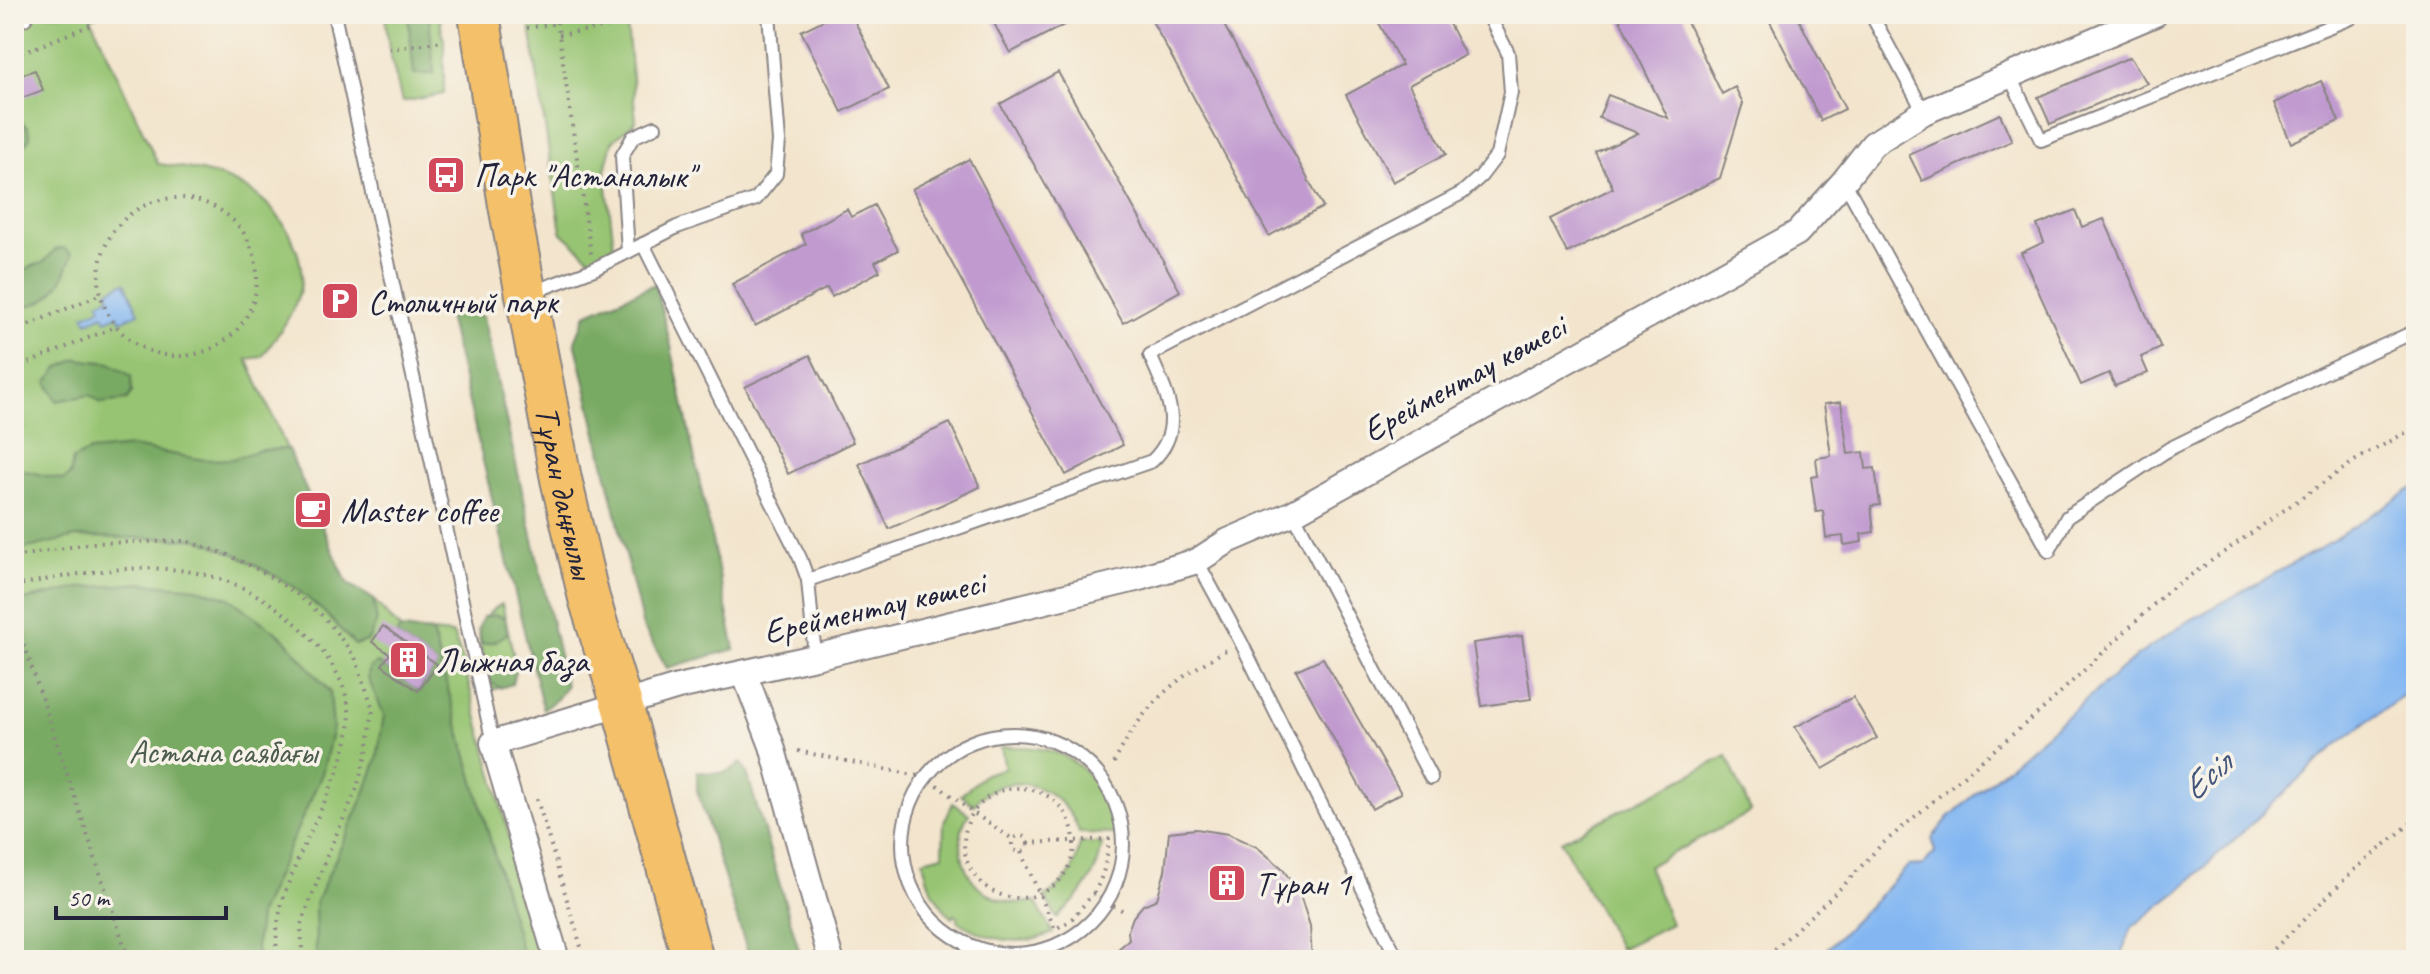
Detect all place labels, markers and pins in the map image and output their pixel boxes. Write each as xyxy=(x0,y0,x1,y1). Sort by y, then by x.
bus stop icon: Парк "Астаналык" xyxy=(425,154,467,196)
place label: Парк "Астаналык" xyxy=(474,154,701,197)
parking icon: Столичный парк xyxy=(319,280,361,322)
place label: Столичный парк xyxy=(368,280,560,323)
cafe icon: Master coffee xyxy=(292,489,334,531)
place label: Master coffee xyxy=(341,489,500,532)
building icon: Лыжная база xyxy=(387,639,429,681)
place label: Лыжная база xyxy=(436,639,590,682)
building icon: Тұран 1 xyxy=(1206,862,1248,904)
place label: Тұран 1 xyxy=(1255,862,1352,905)

